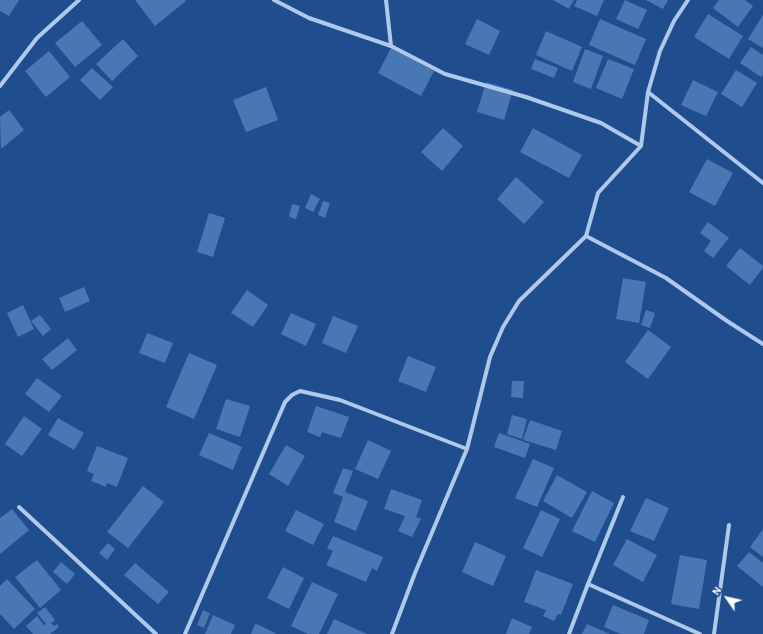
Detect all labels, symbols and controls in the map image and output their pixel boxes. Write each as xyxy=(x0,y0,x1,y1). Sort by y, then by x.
north arrow xyxy=(707,578,747,618)
text: N xyxy=(710,585,723,597)

